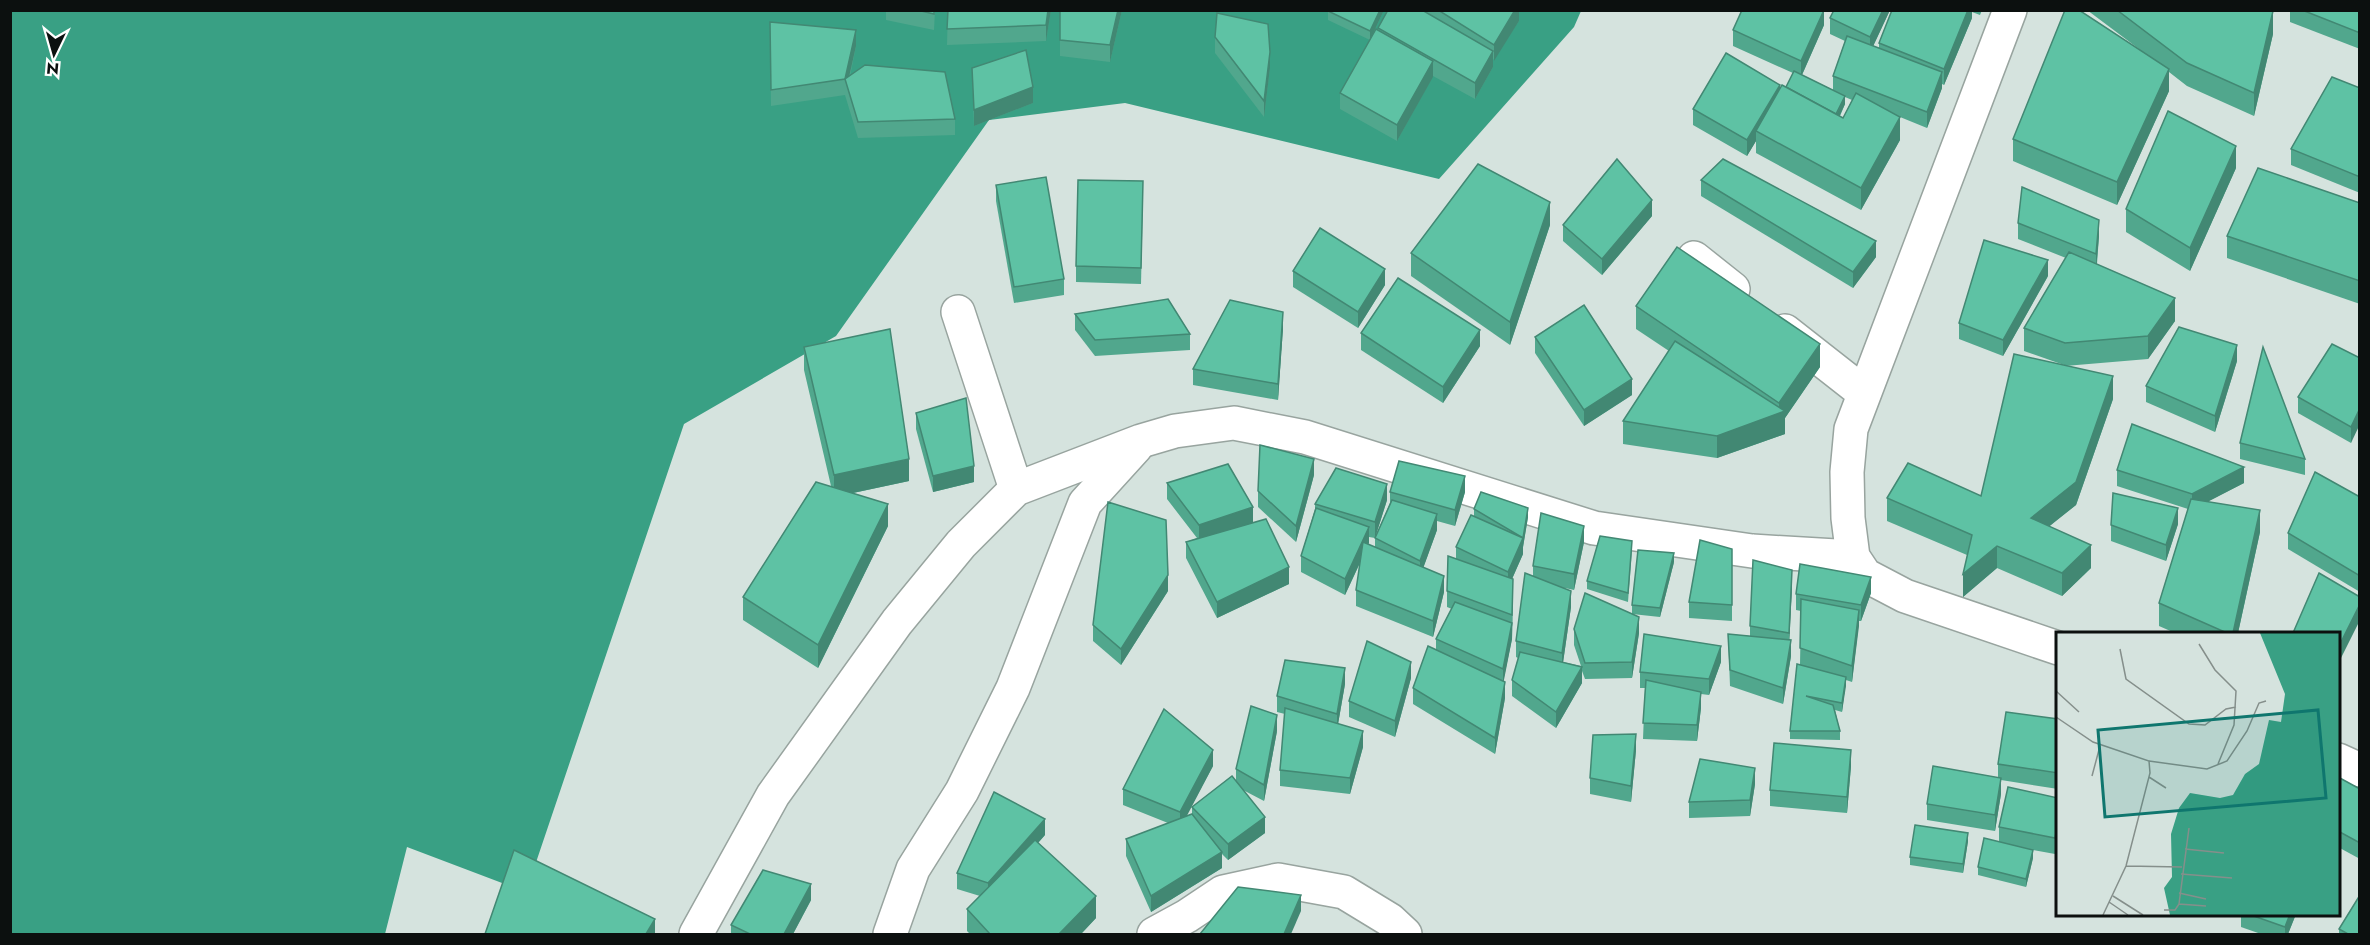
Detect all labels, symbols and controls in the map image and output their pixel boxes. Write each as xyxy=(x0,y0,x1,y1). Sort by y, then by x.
north arrow xyxy=(24,24,84,84)
text: N xyxy=(45,56,60,80)
inset map xyxy=(2056,632,2340,915)

